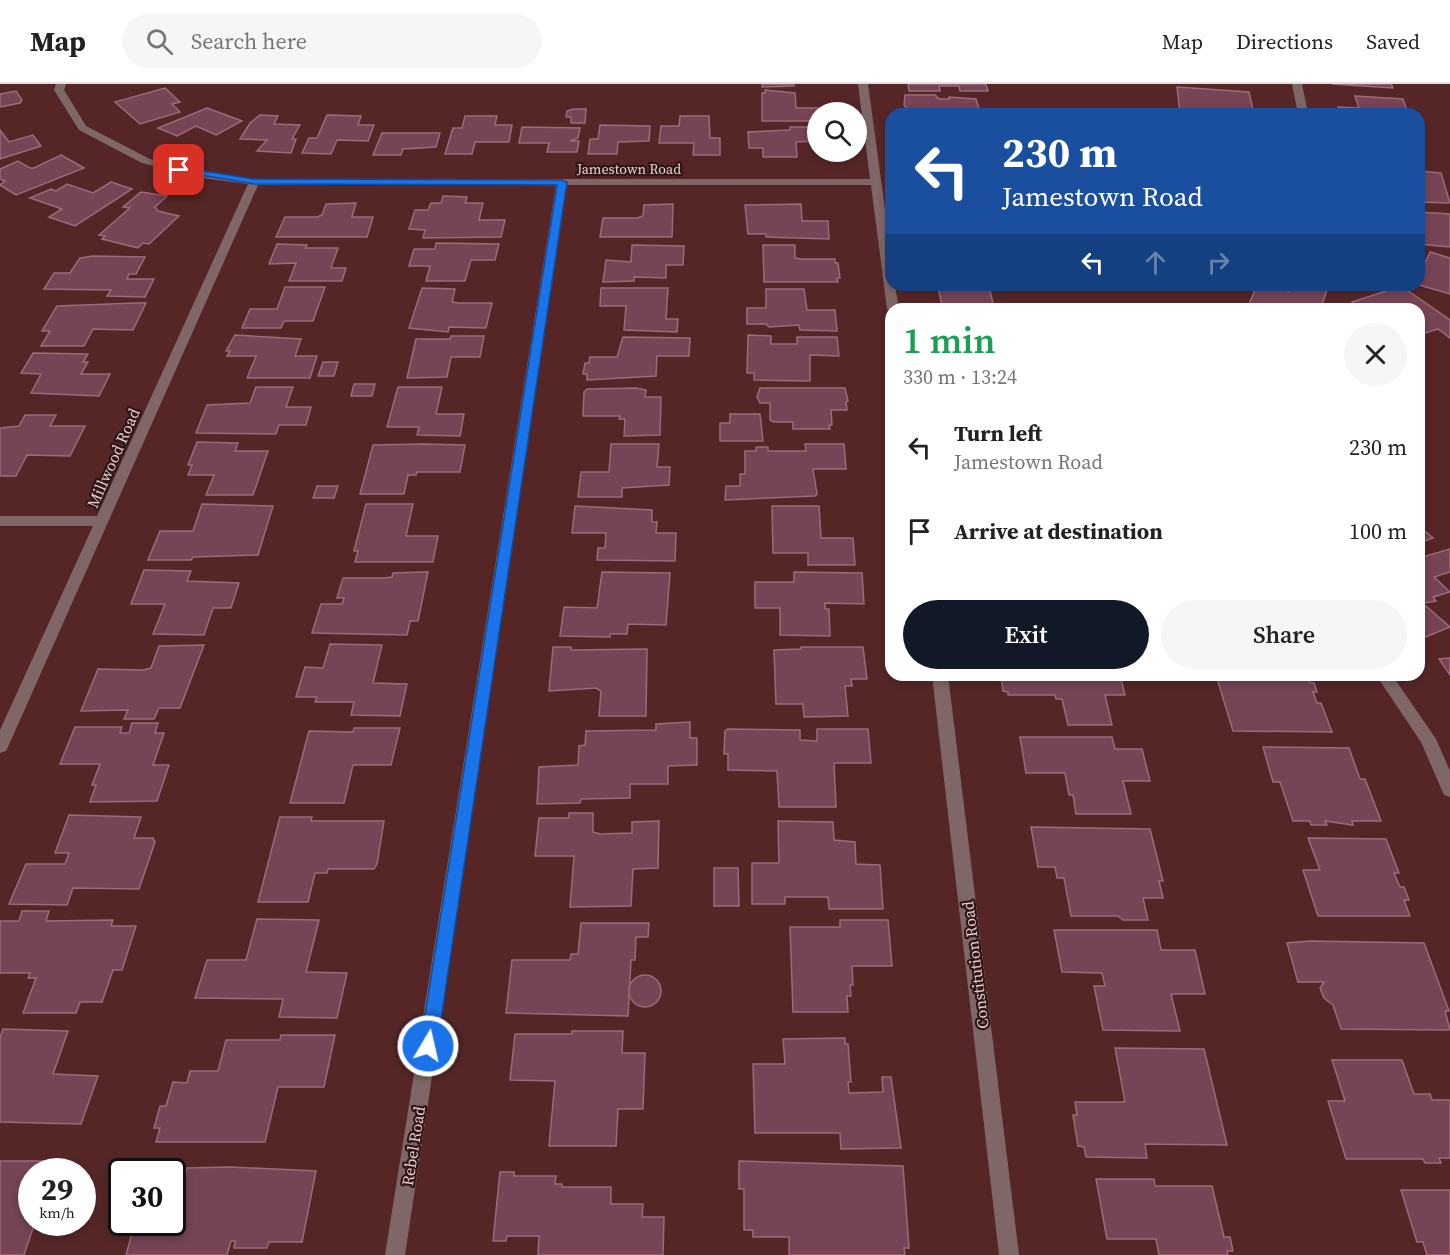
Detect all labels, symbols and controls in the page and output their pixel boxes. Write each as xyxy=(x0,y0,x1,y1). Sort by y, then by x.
search box xyxy=(122,14,542,68)
text: Map xyxy=(30,22,86,60)
icon: search xyxy=(143,25,176,58)
text: Search here xyxy=(191,26,307,56)
text: Map xyxy=(1162,27,1203,56)
text: Directions xyxy=(1236,27,1333,56)
text: Saved xyxy=(1366,27,1420,56)
map controls xyxy=(807,102,867,162)
button: search xyxy=(807,102,867,162)
text: 230 m xyxy=(1002,123,1117,181)
icon: left xyxy=(903,132,981,210)
pin xyxy=(153,144,204,195)
icon: arrive xyxy=(162,153,195,186)
street label: Jamestown Road xyxy=(576,159,681,179)
text: Jamestown Road xyxy=(1002,178,1203,215)
icon: left xyxy=(1076,246,1109,279)
icon: ahead xyxy=(1139,246,1172,279)
icon: right xyxy=(1202,246,1235,279)
text: 1 min xyxy=(903,316,995,365)
button: close xyxy=(1344,323,1407,386)
text: 330 m · 13:24 xyxy=(903,363,1017,391)
street label: Millwood Road xyxy=(81,405,145,511)
text: Turn left xyxy=(954,418,1042,448)
icon: left xyxy=(903,431,936,464)
text: 230 m xyxy=(1349,432,1407,462)
text: Jamestown Road xyxy=(954,448,1103,476)
icon: arrive xyxy=(903,515,936,548)
text: Arrive at destination xyxy=(954,516,1163,546)
text: 100 m xyxy=(1349,516,1407,546)
button: Exit xyxy=(903,600,1149,669)
button: Share xyxy=(1161,600,1407,669)
street label: Constitution Road xyxy=(956,900,994,1030)
position arrow xyxy=(396,1014,460,1078)
street label: Rebel Road xyxy=(396,1105,430,1187)
speed limit sign: 30 xyxy=(108,1158,186,1236)
text: 29 xyxy=(41,1169,73,1210)
text: km/h xyxy=(39,1202,75,1223)

